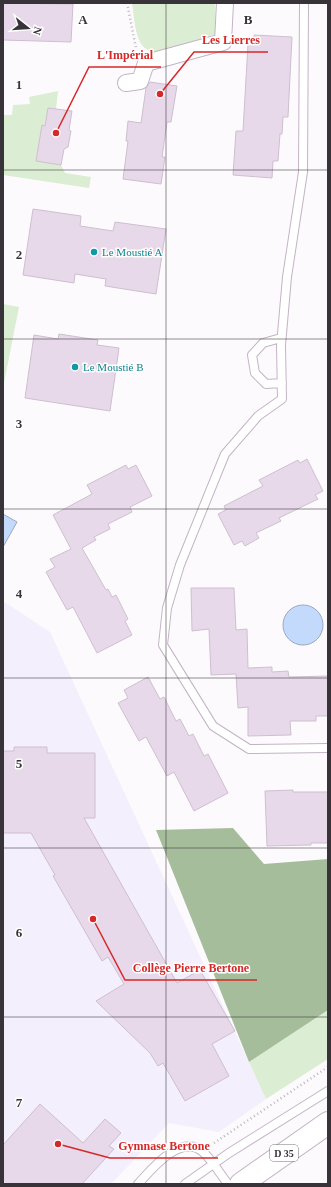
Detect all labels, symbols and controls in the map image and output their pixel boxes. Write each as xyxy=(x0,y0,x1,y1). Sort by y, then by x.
north arrow xyxy=(8,8,48,48)
text: A xyxy=(78,12,88,27)
text: B xyxy=(244,12,253,27)
text: N xyxy=(31,25,44,37)
callout: Les Lierres xyxy=(194,28,268,52)
text: Les Lierres xyxy=(202,33,260,47)
callout: L'Impérial xyxy=(89,43,161,67)
text: L'Impérial xyxy=(97,48,154,62)
text: 1 xyxy=(16,77,22,92)
place label: Le Moustié A xyxy=(102,246,163,258)
text: 2 xyxy=(16,247,22,262)
marker: Le Moustié A xyxy=(89,247,99,257)
place label: Le Moustié B xyxy=(83,361,144,373)
marker: Le Moustié B xyxy=(70,362,80,372)
text: 3 xyxy=(16,416,23,431)
text: 4 xyxy=(16,586,23,601)
text: 5 xyxy=(16,756,23,771)
text: 6 xyxy=(16,925,23,940)
callout: Collège Pierre Bertone xyxy=(125,956,257,980)
text: Collège Pierre Bertone xyxy=(133,961,250,975)
text: 7 xyxy=(16,1095,23,1110)
callout: Gymnase Bertone xyxy=(110,1134,218,1158)
text: Gymnase Bertone xyxy=(118,1139,210,1153)
road number: D 35 xyxy=(270,1145,298,1161)

